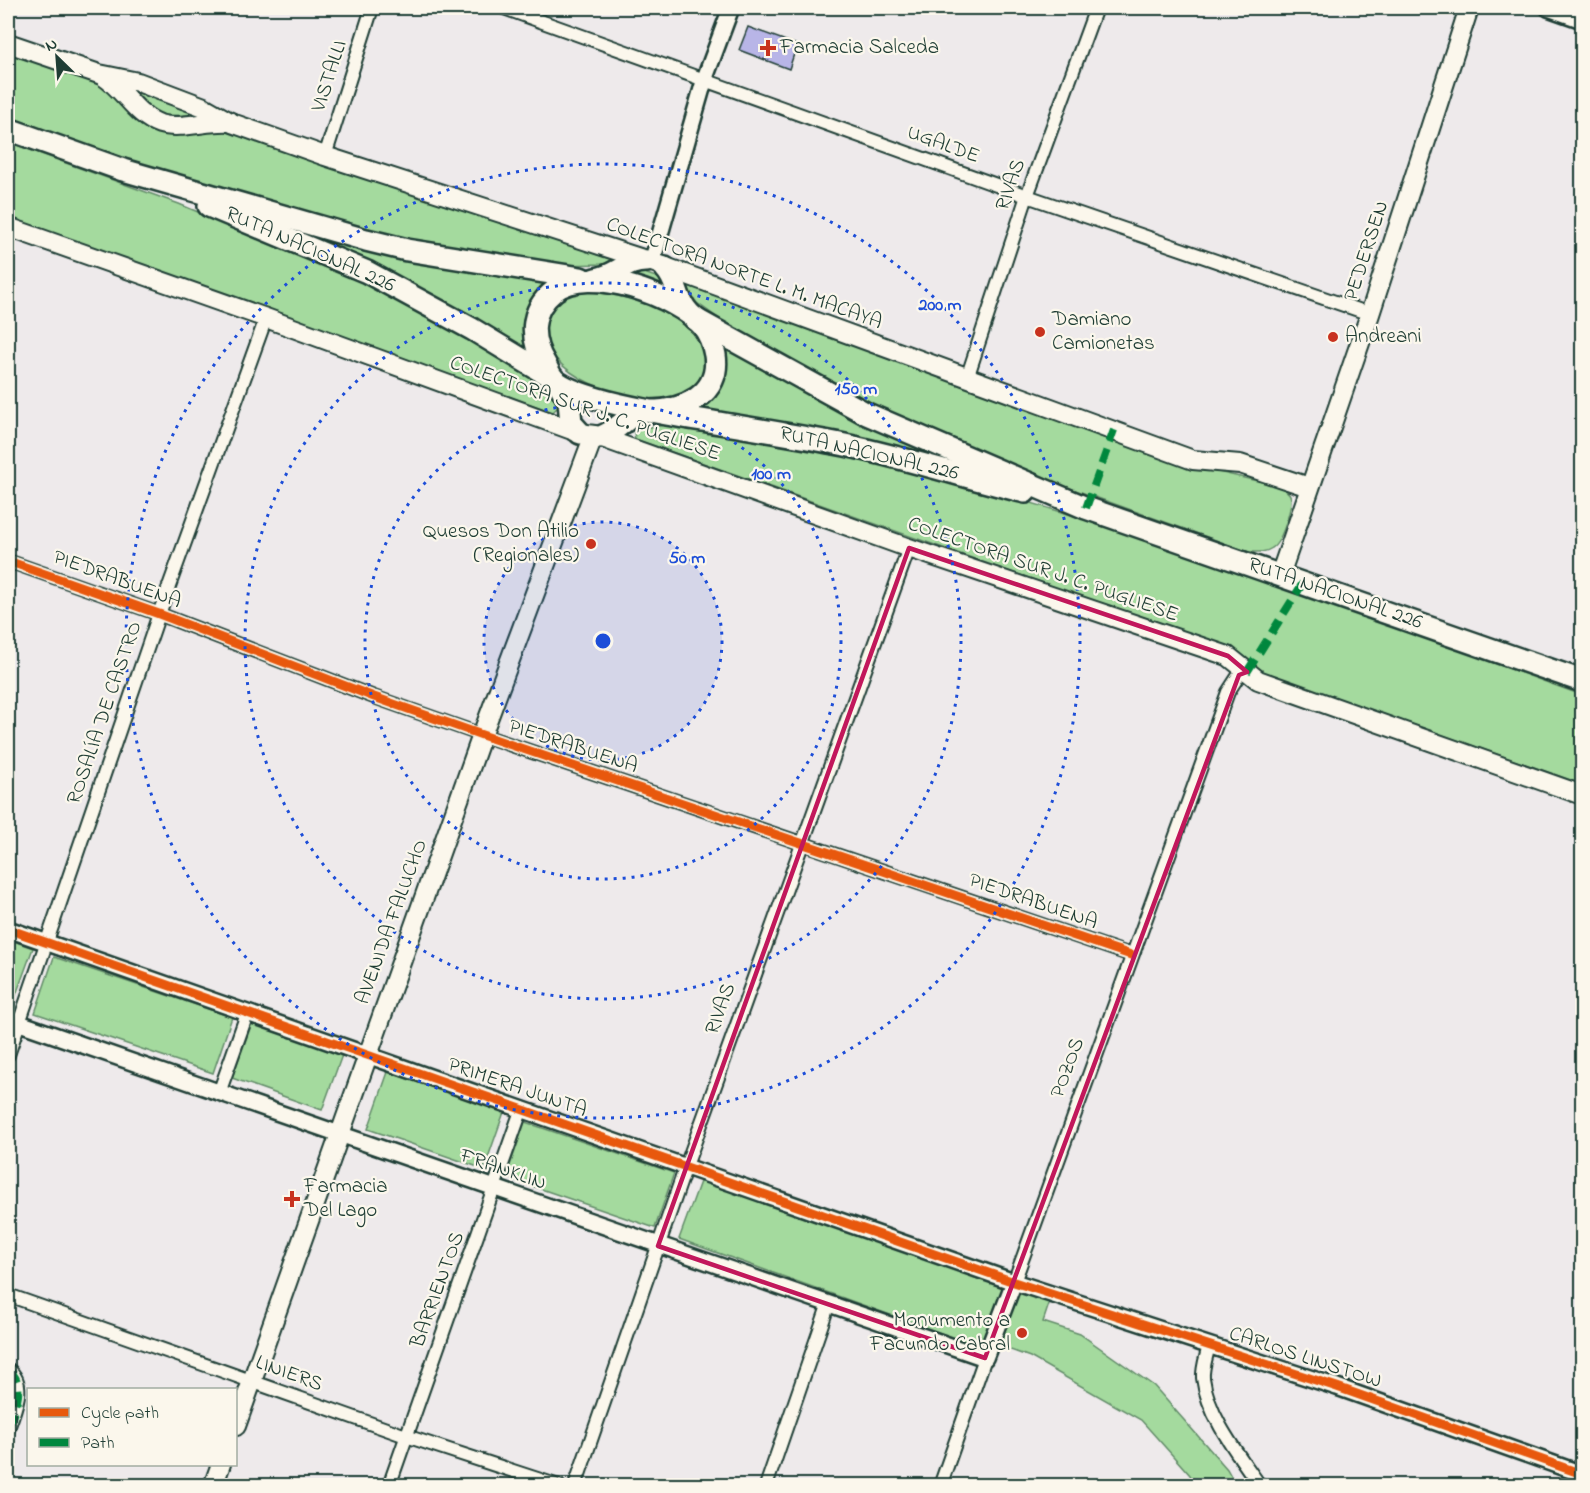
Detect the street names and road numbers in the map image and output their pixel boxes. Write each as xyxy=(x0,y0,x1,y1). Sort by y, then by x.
street label: VISTALLI xyxy=(304,36,356,117)
street label: UGALDE xyxy=(902,118,984,172)
street label: RIVAS xyxy=(988,155,1034,215)
street label: PEDERSEN xyxy=(1337,197,1397,305)
street label: RUTA NACIONAL 226 xyxy=(220,199,400,301)
street label: COLECTORA NORTE L. M. MACAYA xyxy=(602,210,886,338)
street label: COLECTORA SUR J. C. PUGLIESE xyxy=(446,349,724,469)
street label: RUTA NACIONAL 226 xyxy=(777,419,961,489)
street label: COLECTORA SUR J. C. PUGLIESE xyxy=(904,510,1182,630)
street label: PIEDRABUENA xyxy=(49,543,185,617)
street label: RUTA NACIONAL 226 xyxy=(1244,550,1426,638)
street label: ROSALÍA DE CASTRO xyxy=(60,617,150,809)
street label: PIEDRABUENA xyxy=(504,712,642,782)
street label: AVENIDA FALUCHO xyxy=(348,835,436,1009)
street label: PIEDRABUENA xyxy=(965,866,1101,938)
street label: RIVAS xyxy=(698,979,744,1039)
street label: POZOS xyxy=(1043,1034,1093,1102)
street label: PRIMERA JUNTA xyxy=(443,1050,591,1126)
street label: FRANKLIN xyxy=(455,1141,550,1199)
street label: BARRIENTOS xyxy=(403,1228,473,1353)
street label: CARLOS LINSTOW xyxy=(1225,1319,1385,1397)
street label: LINIERS xyxy=(251,1348,327,1400)

